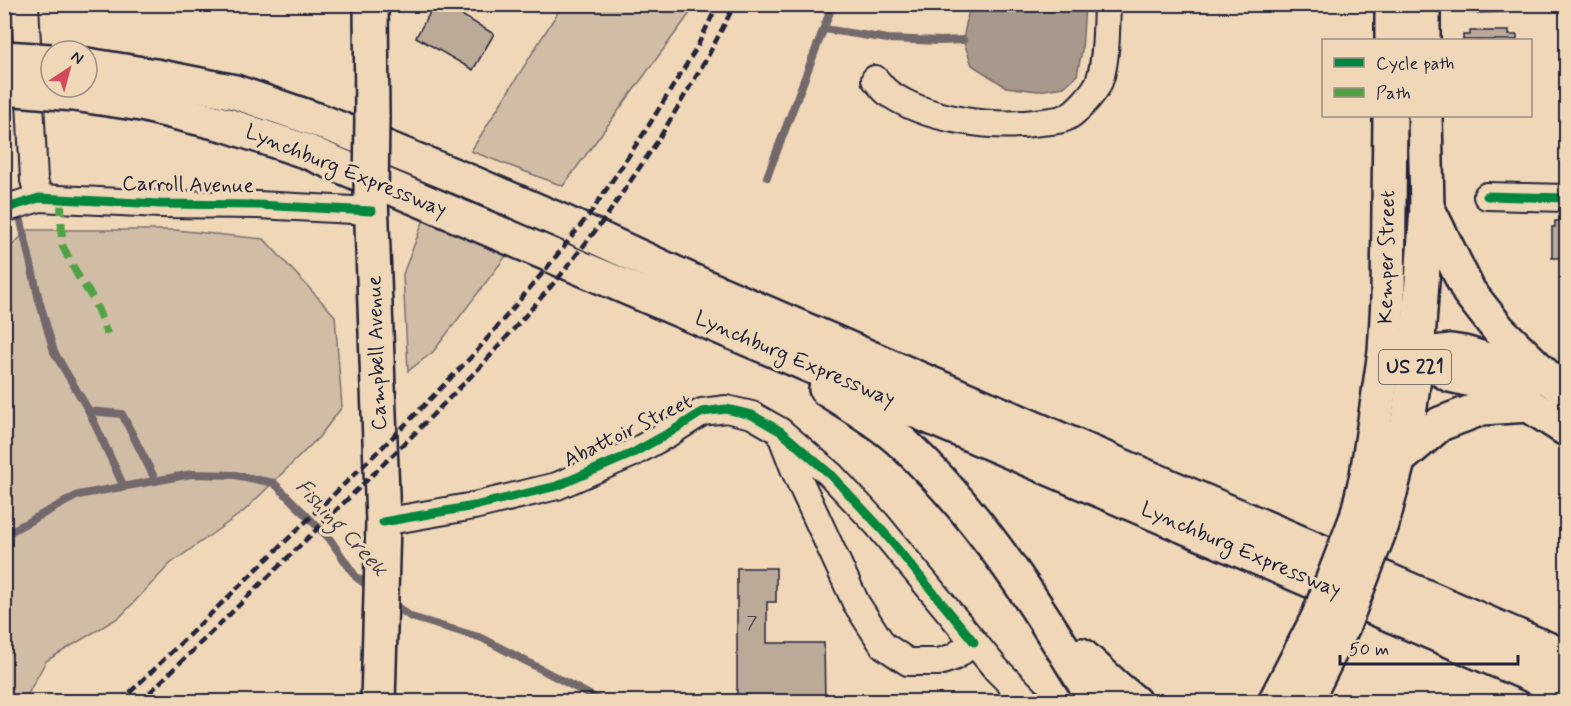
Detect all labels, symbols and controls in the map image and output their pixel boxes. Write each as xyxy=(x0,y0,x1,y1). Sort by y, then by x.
north arrow xyxy=(39,39,99,99)
legend xyxy=(1322,39,1532,117)
text: N xyxy=(66,46,87,70)
text: Cycle path xyxy=(1376,52,1454,76)
text: Path xyxy=(1376,82,1411,106)
street label: Lynchburg Expressway xyxy=(241,118,451,225)
street label: Carroll Avenue xyxy=(122,170,254,200)
street label: Kemper Street xyxy=(1372,190,1402,324)
street label: Campbell Avenue xyxy=(360,275,394,431)
street label: Lynchburg Expressway xyxy=(690,304,899,415)
road number: US 221 xyxy=(1379,350,1451,384)
street label: Abattoir Street xyxy=(559,388,697,474)
water label: Fishing Creek xyxy=(287,473,394,586)
street label: Lynchburg Expressway xyxy=(1136,495,1345,606)
house number: 7 xyxy=(747,611,758,635)
scale bar xyxy=(1340,628,1518,666)
text: 50 m xyxy=(1349,638,1389,662)

